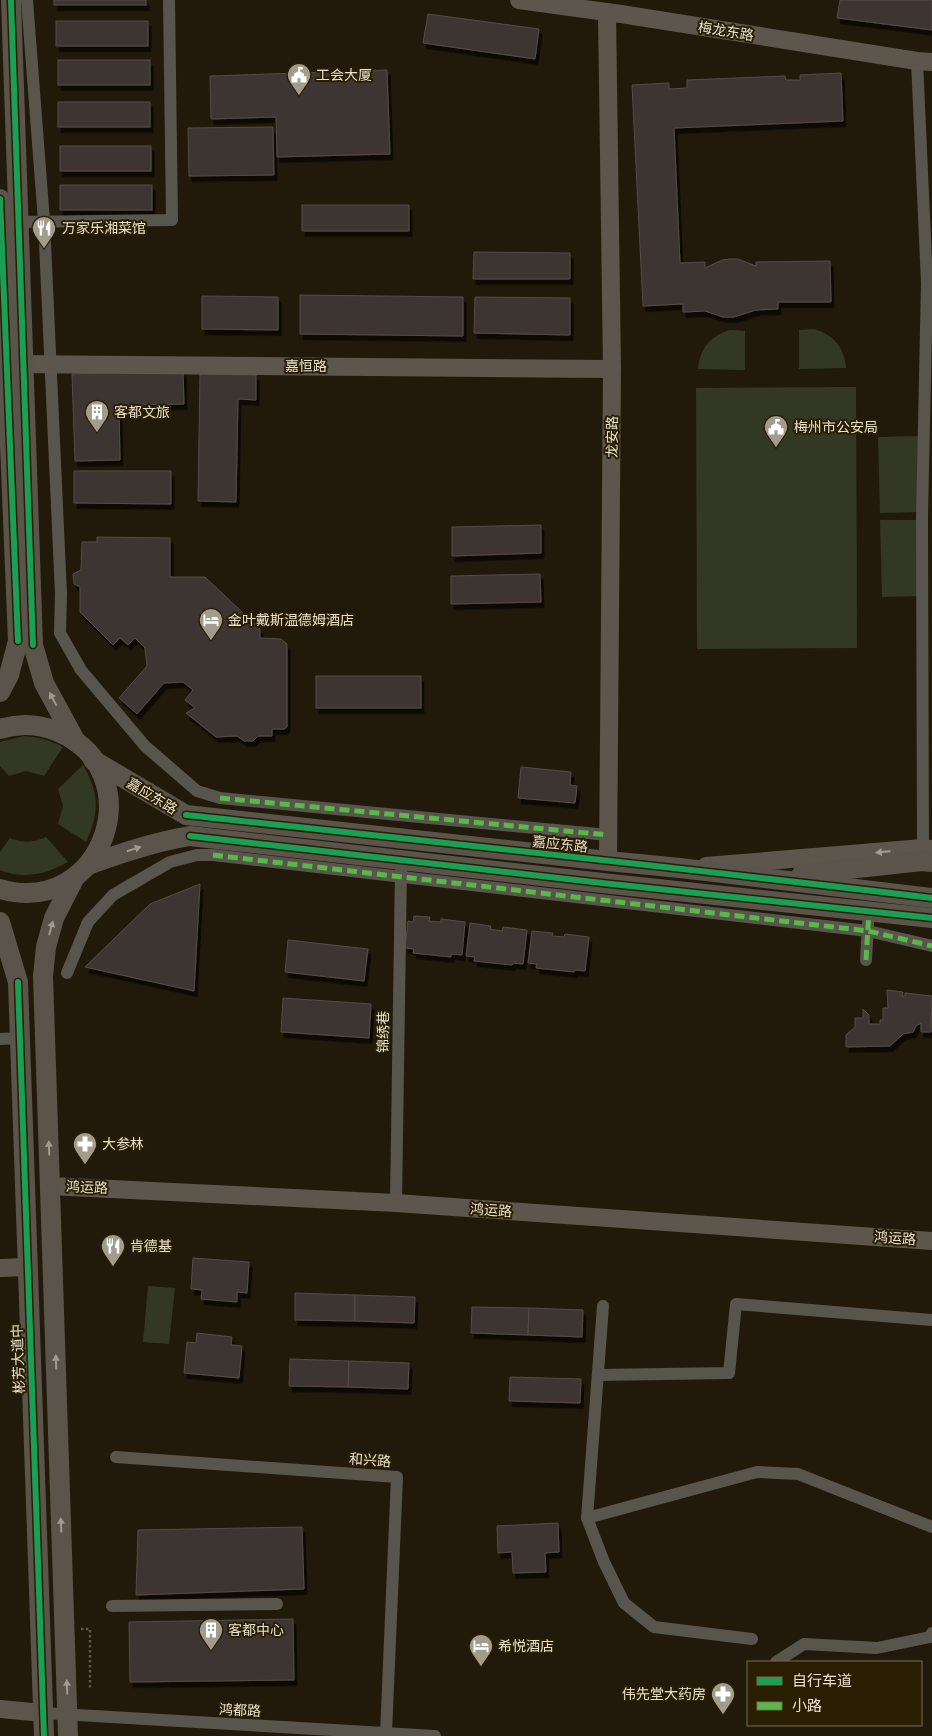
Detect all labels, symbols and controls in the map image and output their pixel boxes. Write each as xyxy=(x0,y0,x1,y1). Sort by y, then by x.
street label: 梅龙东路 xyxy=(697,17,755,44)
public building icon: 工会大厦 xyxy=(286,62,312,96)
place label: 工会大厦 xyxy=(316,65,372,84)
restaurant icon: 万家乐湘菜馆 xyxy=(31,215,57,249)
place label: 万家乐湘菜馆 xyxy=(62,218,146,237)
street label: 嘉恒路 xyxy=(285,356,327,375)
building icon: 客都文旅 xyxy=(84,399,110,433)
place label: 客都文旅 xyxy=(114,402,170,421)
public building icon: 梅州市公安局 xyxy=(763,414,789,448)
street label: 龙安路 xyxy=(602,416,621,458)
place label: 梅州市公安局 xyxy=(794,417,878,436)
hotel icon: 金叶戴斯温德姆酒店 xyxy=(198,607,224,641)
place label: 金叶戴斯温德姆酒店 xyxy=(228,610,354,629)
one-way arrow xyxy=(49,692,57,707)
street label: 嘉应东路 xyxy=(123,773,181,818)
street label: 嘉应东路 xyxy=(531,831,589,856)
one-way arrow xyxy=(126,844,141,852)
one-way arrow xyxy=(875,848,891,856)
one-way arrow xyxy=(47,920,55,935)
street label: 锦绣巷 xyxy=(373,1011,392,1053)
pharmacy icon: 大参林 xyxy=(72,1131,98,1165)
place label: 大参林 xyxy=(102,1134,144,1153)
one-way arrow xyxy=(44,1139,52,1155)
street label: 鸿运路 xyxy=(66,1176,108,1197)
street label: 鸿运路 xyxy=(469,1199,513,1220)
street label: 鸿运路 xyxy=(873,1227,917,1248)
restaurant icon: 肯德基 xyxy=(100,1233,126,1267)
place label: 肯德基 xyxy=(130,1236,172,1255)
street label: 彬芳大道中 xyxy=(7,1324,28,1394)
one-way arrow xyxy=(51,1354,59,1370)
street label: 和兴路 xyxy=(348,1449,392,1470)
one-way arrow xyxy=(57,1517,65,1533)
building icon: 客都中心 xyxy=(198,1617,224,1651)
place label: 客都中心 xyxy=(228,1620,284,1639)
hotel icon: 希悦酒店 xyxy=(468,1633,494,1667)
place label: 希悦酒店 xyxy=(498,1636,554,1655)
legend xyxy=(747,1661,922,1726)
text: 自行车道 xyxy=(792,1670,852,1691)
one-way arrow xyxy=(62,1679,70,1695)
pharmacy icon: 伟先堂大药房 xyxy=(710,1681,736,1715)
place label: 伟先堂大药房 xyxy=(622,1684,706,1703)
text: 小路 xyxy=(792,1695,822,1716)
street label: 鸿都路 xyxy=(219,1699,261,1720)

